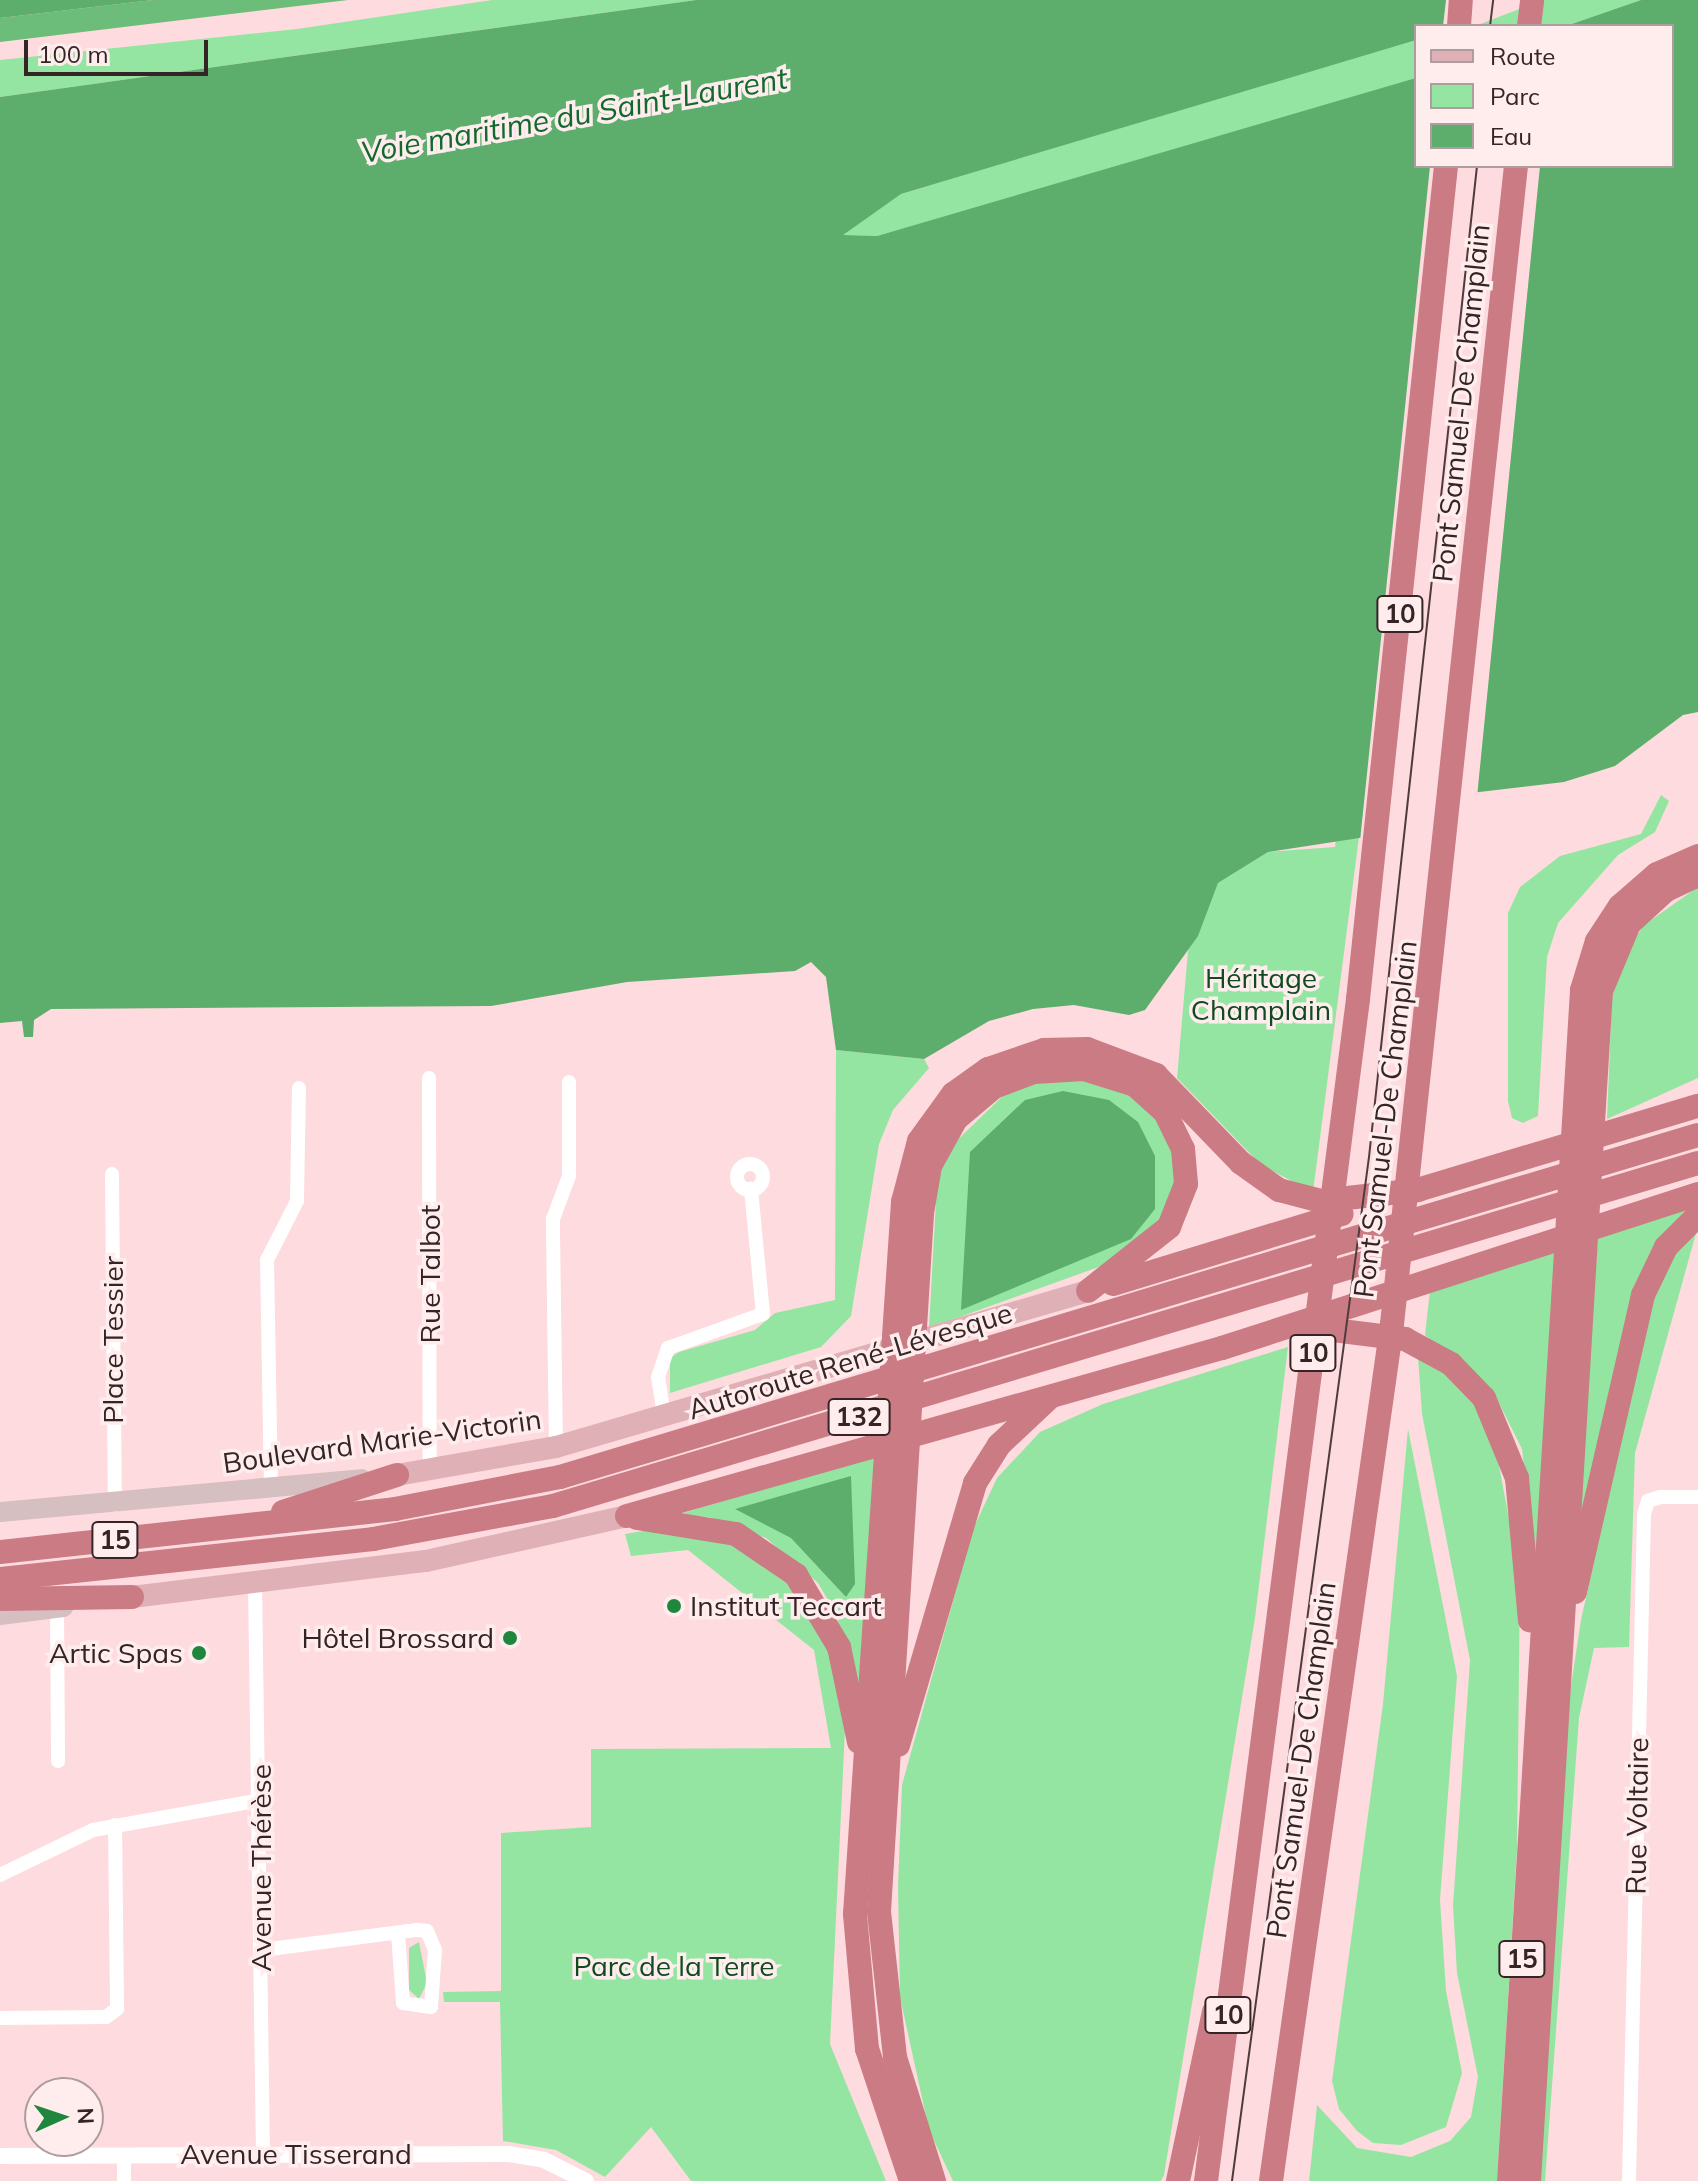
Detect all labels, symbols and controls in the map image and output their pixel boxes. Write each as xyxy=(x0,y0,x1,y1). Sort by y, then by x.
scale bar xyxy=(28,24,212,74)
legend xyxy=(1414,24,1674,168)
text: 100 m xyxy=(38,39,109,69)
text: Route xyxy=(1490,41,1555,71)
water label: Voie maritime du Saint-Laurent xyxy=(358,60,790,170)
text: Parc xyxy=(1490,81,1540,111)
text: Eau xyxy=(1490,121,1532,151)
street label: Pont Samuel-De Champlain xyxy=(1425,222,1497,584)
road number: 10 xyxy=(1376,592,1424,636)
street label: Pont Samuel-De Champlain xyxy=(1346,938,1424,1300)
park label: Héritage Champlain xyxy=(1191,961,1331,1027)
street label: Rue Talbot xyxy=(413,1205,447,1343)
street label: Place Tessier xyxy=(96,1256,130,1424)
street label: Autoroute René-Lévesque xyxy=(684,1296,1016,1426)
road number: 10 xyxy=(1289,1331,1337,1375)
road number: 132 xyxy=(827,1395,891,1439)
street label: Boulevard Marie-Victorin xyxy=(221,1402,543,1480)
road number: 15 xyxy=(91,1518,139,1562)
street label: Pont Samuel-De Champlain xyxy=(1259,1580,1343,1940)
place label: Institut Teccart xyxy=(690,1589,882,1623)
marker: Institut Teccart xyxy=(665,1597,683,1615)
place label: Hôtel Brossard xyxy=(301,1621,494,1655)
marker: Hôtel Brossard xyxy=(501,1629,519,1647)
place label: Artic Spas xyxy=(49,1636,183,1670)
marker: Artic Spas xyxy=(190,1644,208,1662)
street label: Rue Voltaire xyxy=(1619,1737,1655,1895)
street label: Avenue Thérèse xyxy=(244,1764,278,1972)
road number: 15 xyxy=(1498,1937,1546,1981)
park label: Parc de la Terre xyxy=(573,1949,775,1983)
road number: 10 xyxy=(1204,1993,1252,2037)
north arrow xyxy=(24,2077,104,2157)
text: N xyxy=(72,2107,100,2125)
street label: Avenue Tisserand xyxy=(180,2137,412,2171)

